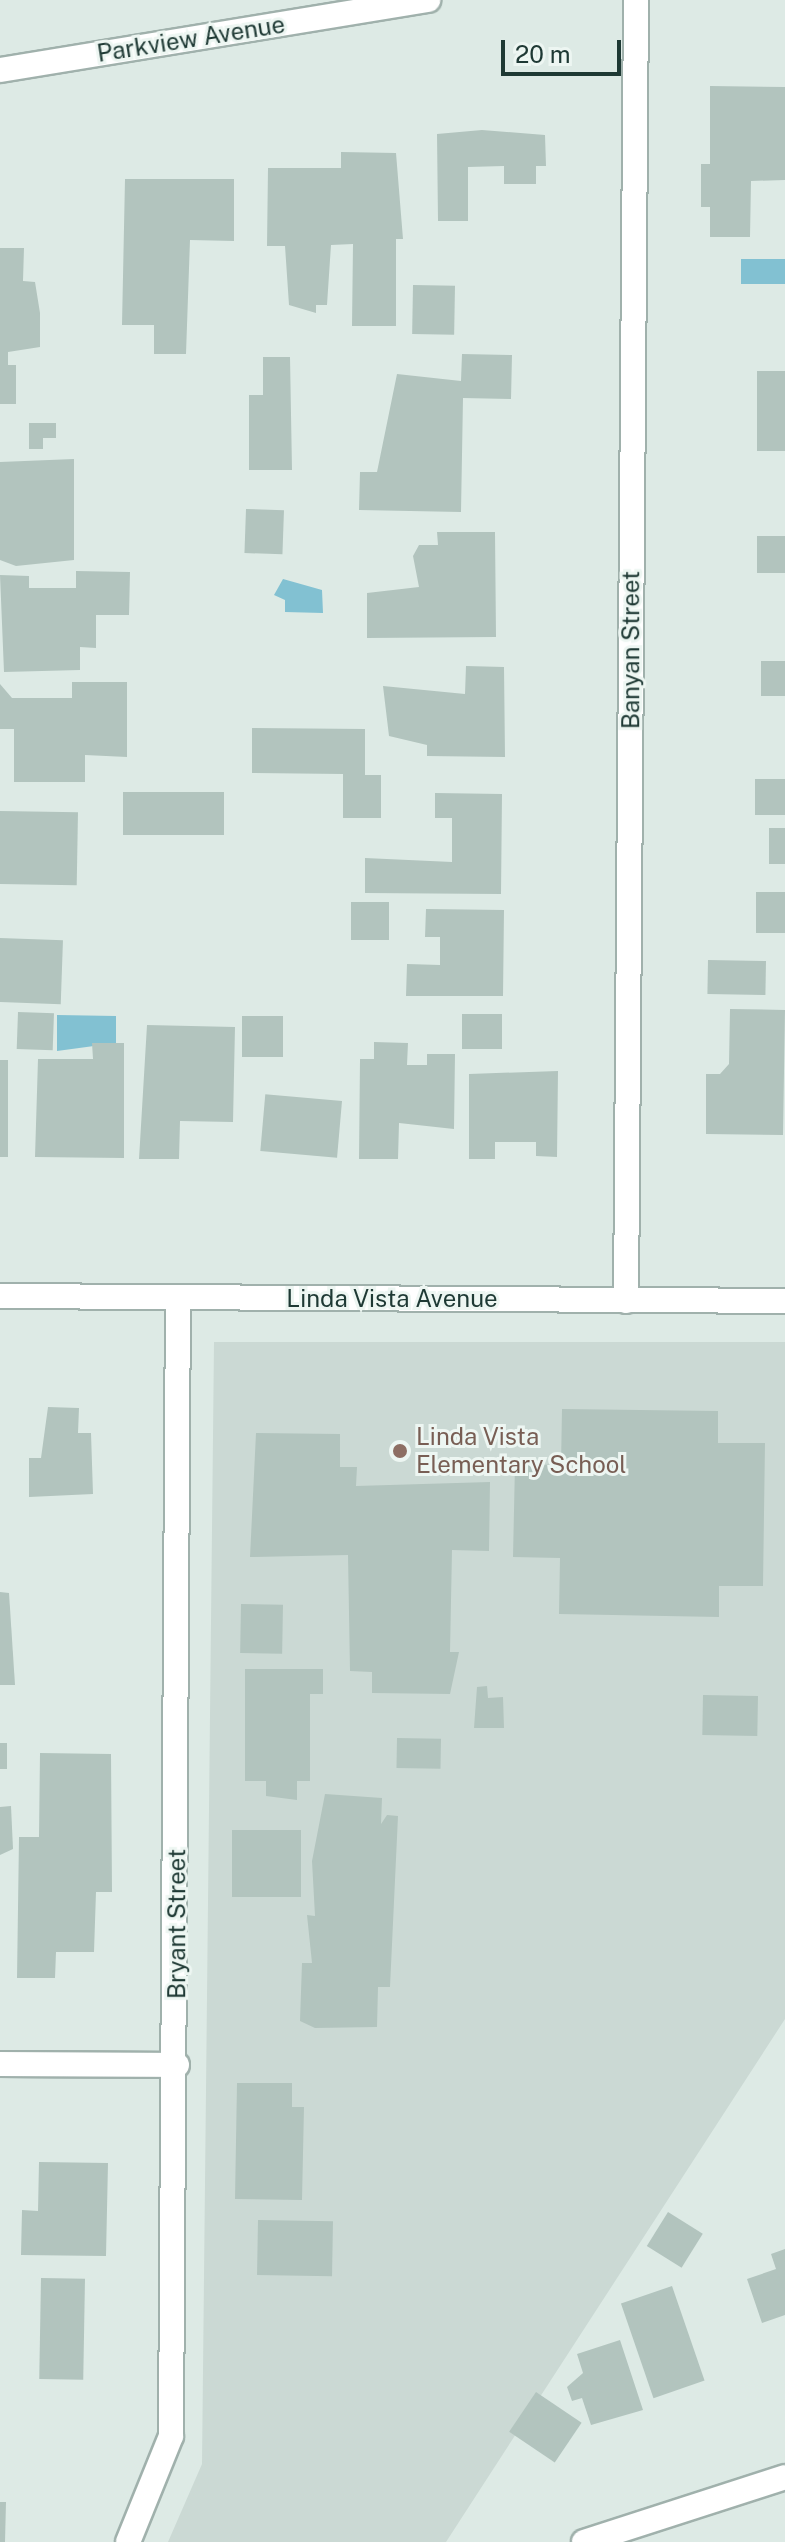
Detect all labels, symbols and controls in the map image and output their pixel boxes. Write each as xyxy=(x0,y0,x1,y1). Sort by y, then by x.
street label: Parkview Avenue xyxy=(95,10,287,68)
scale bar xyxy=(505,24,625,74)
text: 20 m xyxy=(515,40,571,68)
street label: Banyan Street xyxy=(617,571,645,729)
street label: Linda Vista Avenue xyxy=(286,1285,498,1313)
place label: Linda Vista Elementary School xyxy=(416,1423,627,1479)
marker: Linda Vista Elementary School xyxy=(391,1442,409,1460)
street label: Bryant Street xyxy=(163,1849,191,1999)

